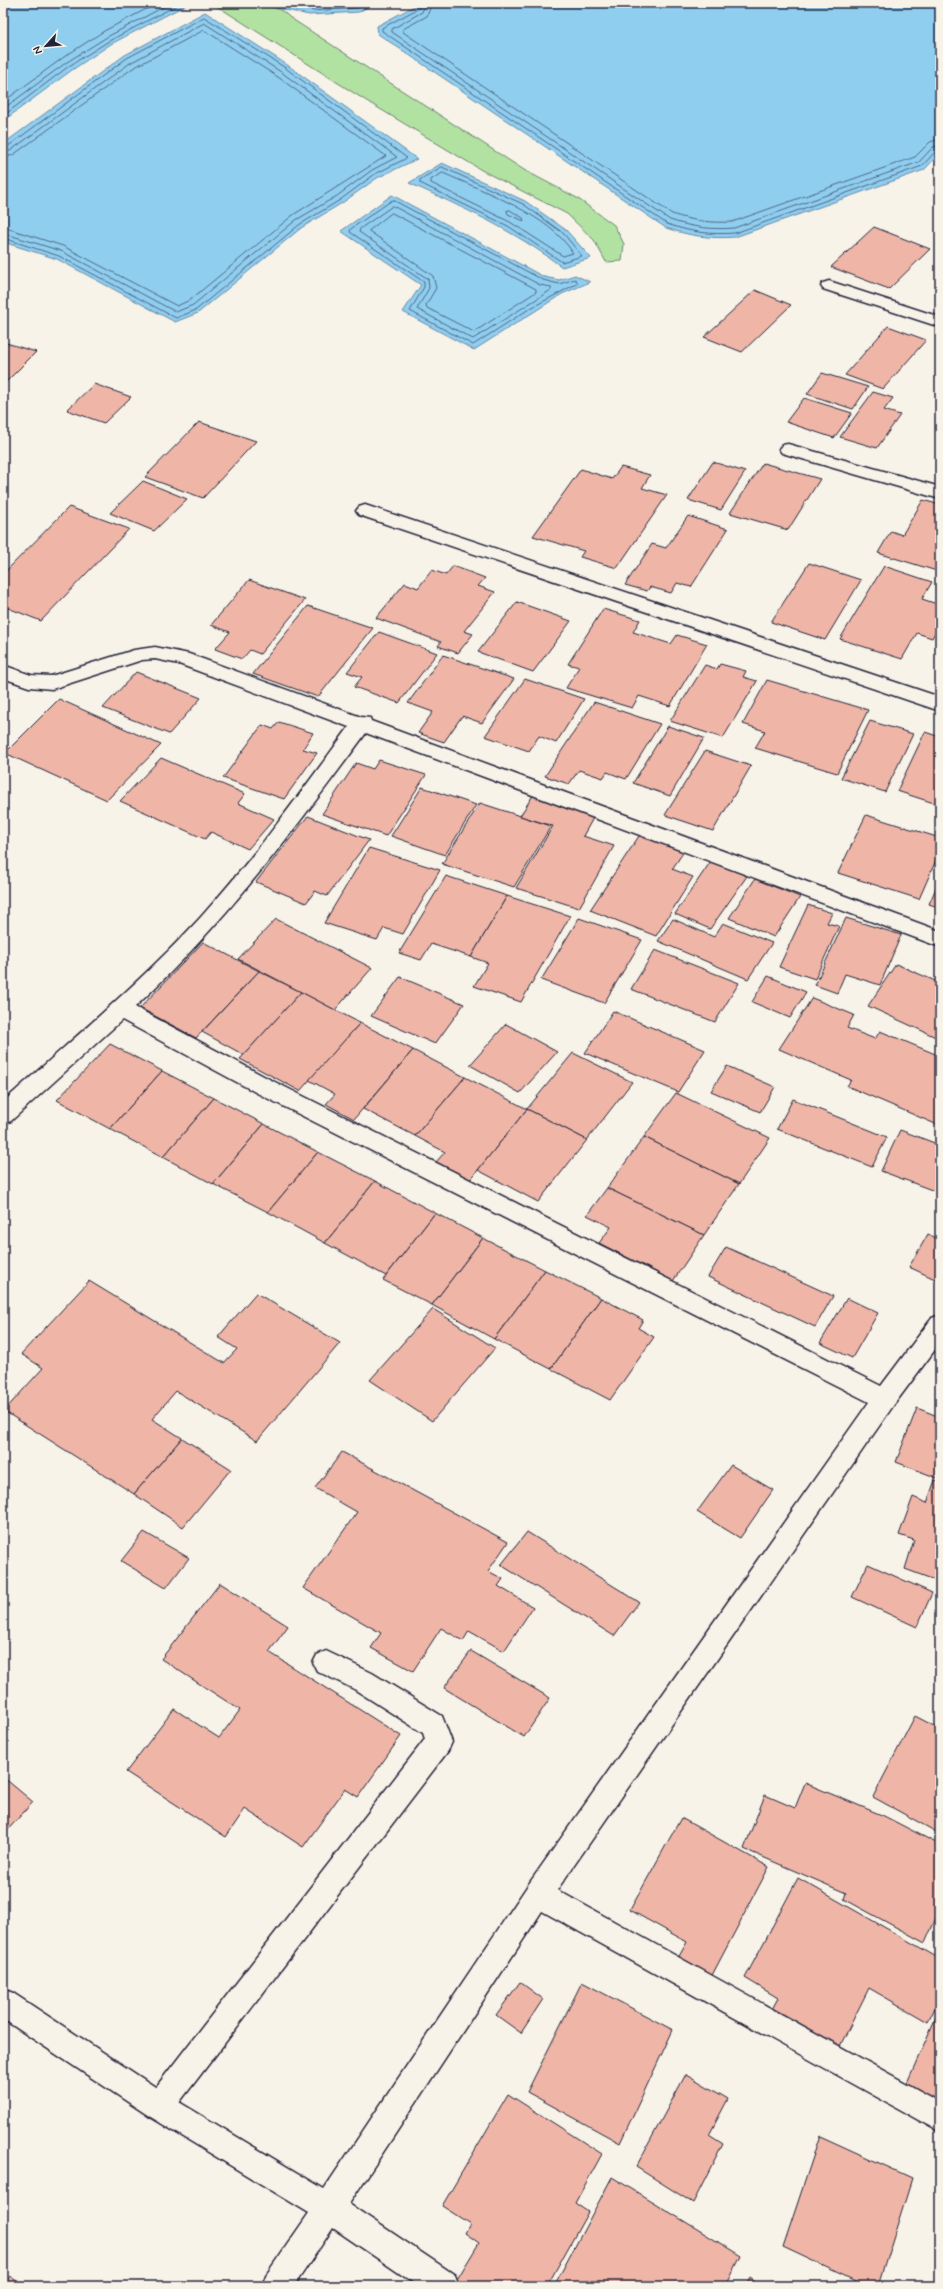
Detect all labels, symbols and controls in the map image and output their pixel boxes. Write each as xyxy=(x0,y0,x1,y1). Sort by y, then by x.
north arrow xyxy=(26,26,66,66)
text: N xyxy=(30,44,46,57)

